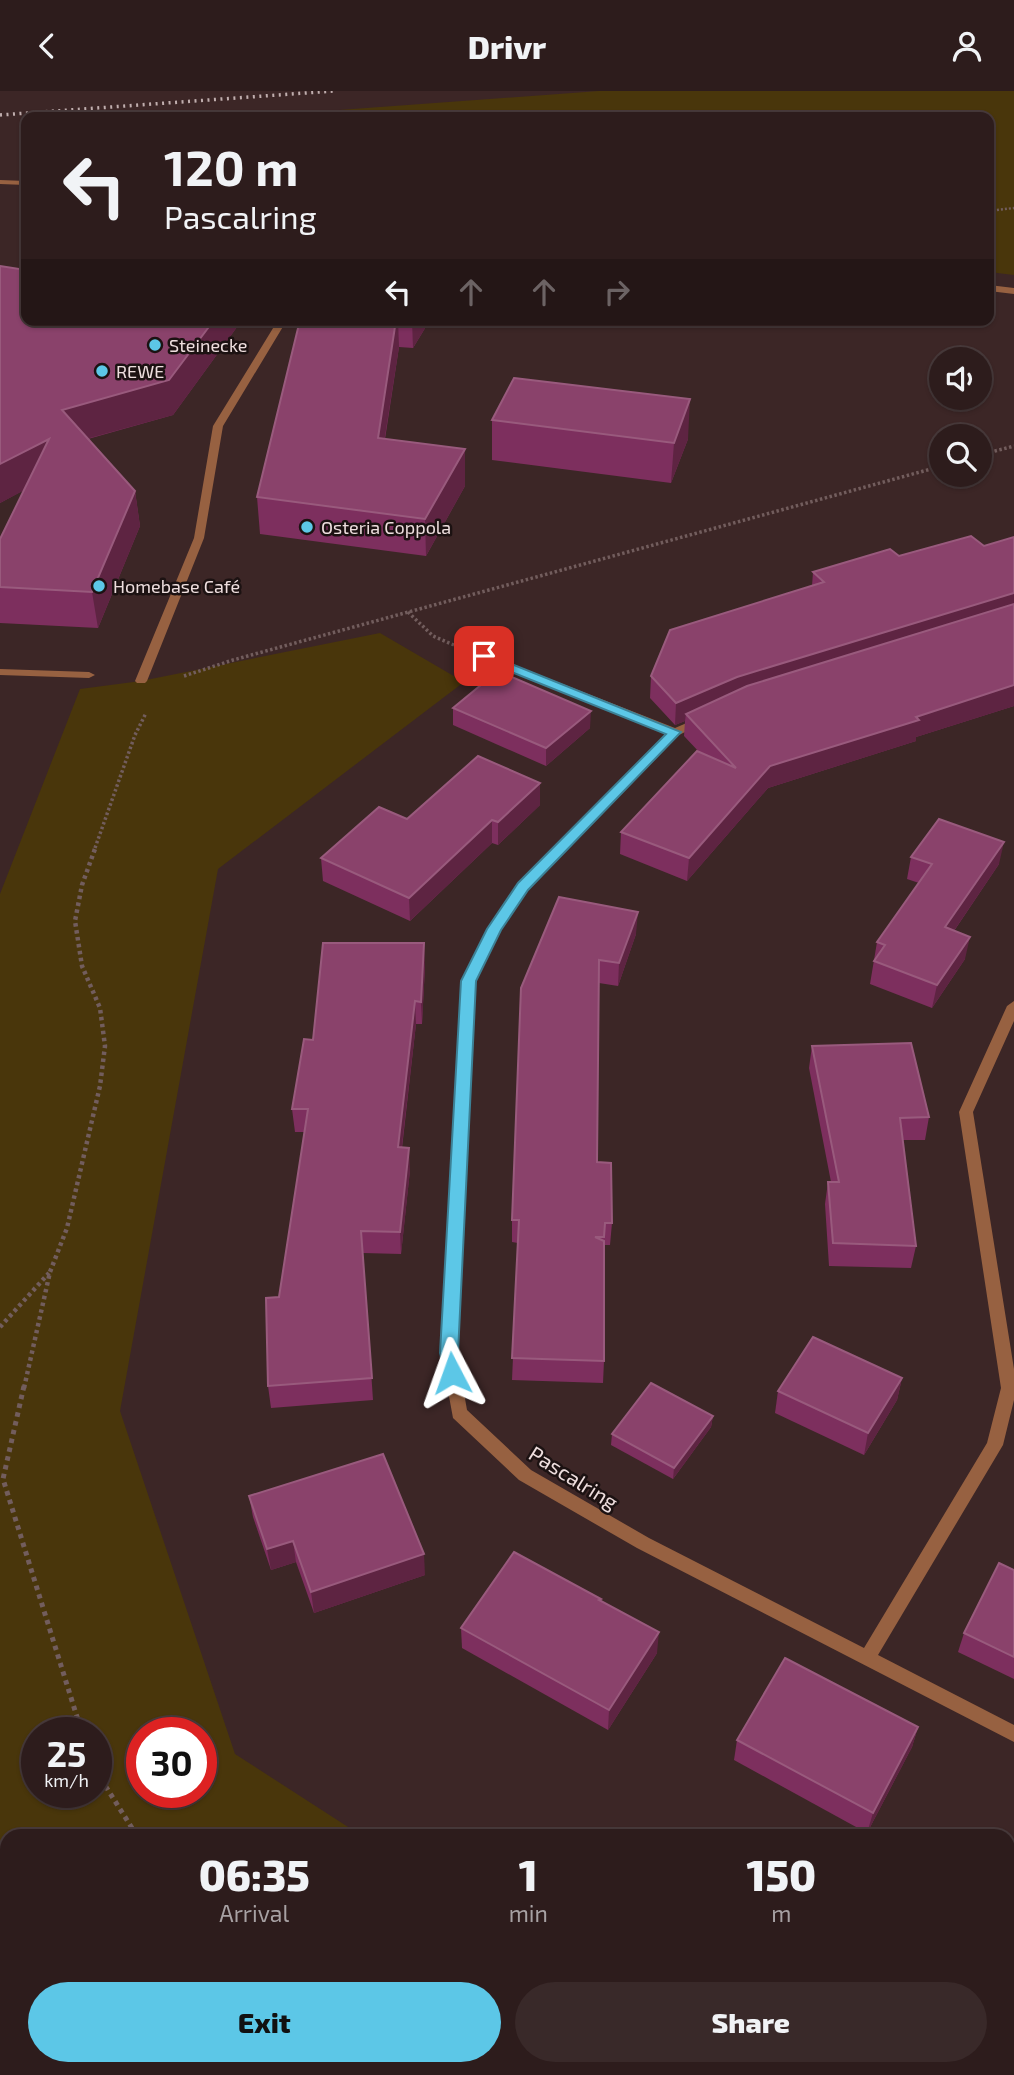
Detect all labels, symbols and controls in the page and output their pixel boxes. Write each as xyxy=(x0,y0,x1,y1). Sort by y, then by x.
icon: back xyxy=(28,27,66,65)
text: Drivr xyxy=(468,27,546,65)
icon: person xyxy=(948,27,986,65)
text: 120 m xyxy=(164,137,298,196)
icon: left xyxy=(49,140,140,231)
text: Pascalring xyxy=(164,197,317,235)
icon: left xyxy=(379,273,417,311)
icon: ahead xyxy=(452,273,490,311)
icon: ahead xyxy=(525,273,563,311)
icon: right xyxy=(598,273,636,311)
place label: Steinecke xyxy=(169,334,247,356)
marker: Steinecke xyxy=(147,337,163,353)
map controls xyxy=(929,347,992,487)
button: sound xyxy=(929,347,992,410)
place label: REWE xyxy=(116,360,164,382)
marker: REWE xyxy=(94,363,110,379)
button: search xyxy=(929,424,992,487)
place label: Osteria Coppola xyxy=(321,516,451,538)
marker: Osteria Coppola xyxy=(299,519,315,535)
place label: Homebase Café xyxy=(113,575,240,597)
marker: Homebase Café xyxy=(91,578,107,594)
pin xyxy=(454,626,514,686)
icon: arrive xyxy=(465,637,503,675)
position arrow xyxy=(415,1336,489,1410)
street label: Pascalring xyxy=(525,1440,623,1514)
speed limit sign: 30 xyxy=(126,1717,217,1808)
text: 25 xyxy=(47,1732,86,1774)
text: km/h xyxy=(44,1769,89,1791)
text: 06:35 xyxy=(199,1849,310,1899)
text: 1 xyxy=(519,1849,538,1899)
text: 150 xyxy=(747,1849,816,1899)
text: Arrival xyxy=(219,1899,289,1927)
text: min xyxy=(509,1899,548,1927)
text: m xyxy=(771,1899,791,1927)
button: Exit xyxy=(28,1982,501,2062)
button: Share xyxy=(515,1982,987,2062)

